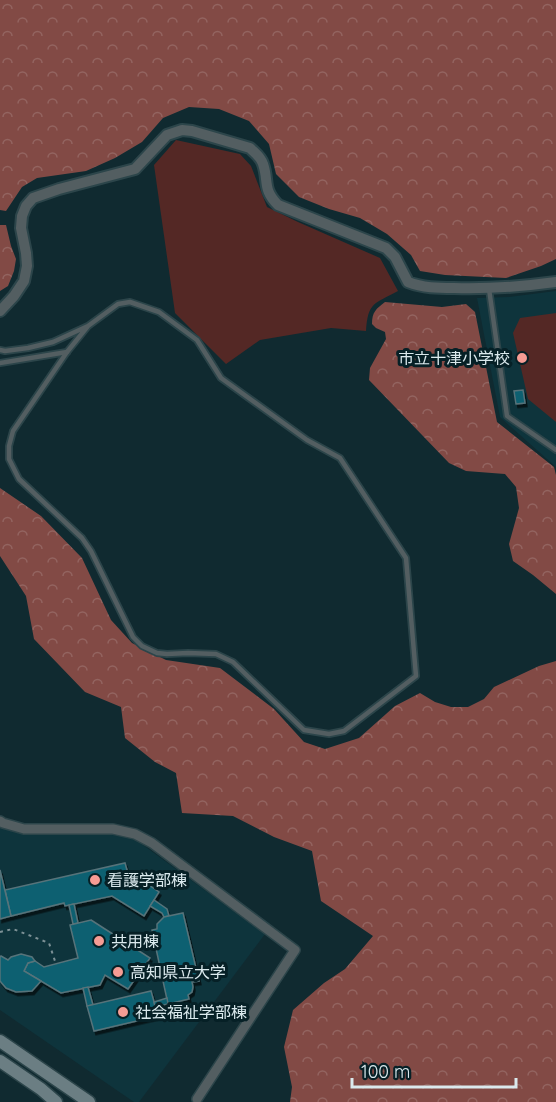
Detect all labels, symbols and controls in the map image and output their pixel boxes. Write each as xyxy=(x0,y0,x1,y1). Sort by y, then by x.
place label: 市立十津小学校 xyxy=(398,348,510,368)
marker: 市立十津小学校 xyxy=(515,351,529,365)
place label: 看護学部棟 xyxy=(107,870,187,890)
marker: 看護学部棟 xyxy=(88,873,102,887)
place label: 共用棟 xyxy=(111,931,159,951)
marker: 共用棟 xyxy=(92,934,106,948)
place label: 高知県立大学 xyxy=(130,962,226,982)
marker: 高知県立大学 xyxy=(111,965,125,979)
place label: 社会福祉学部棟 xyxy=(135,1002,247,1022)
marker: 社会福祉学部棟 xyxy=(116,1005,130,1019)
scale bar xyxy=(352,1051,516,1089)
text: 100 m xyxy=(361,1060,410,1083)

